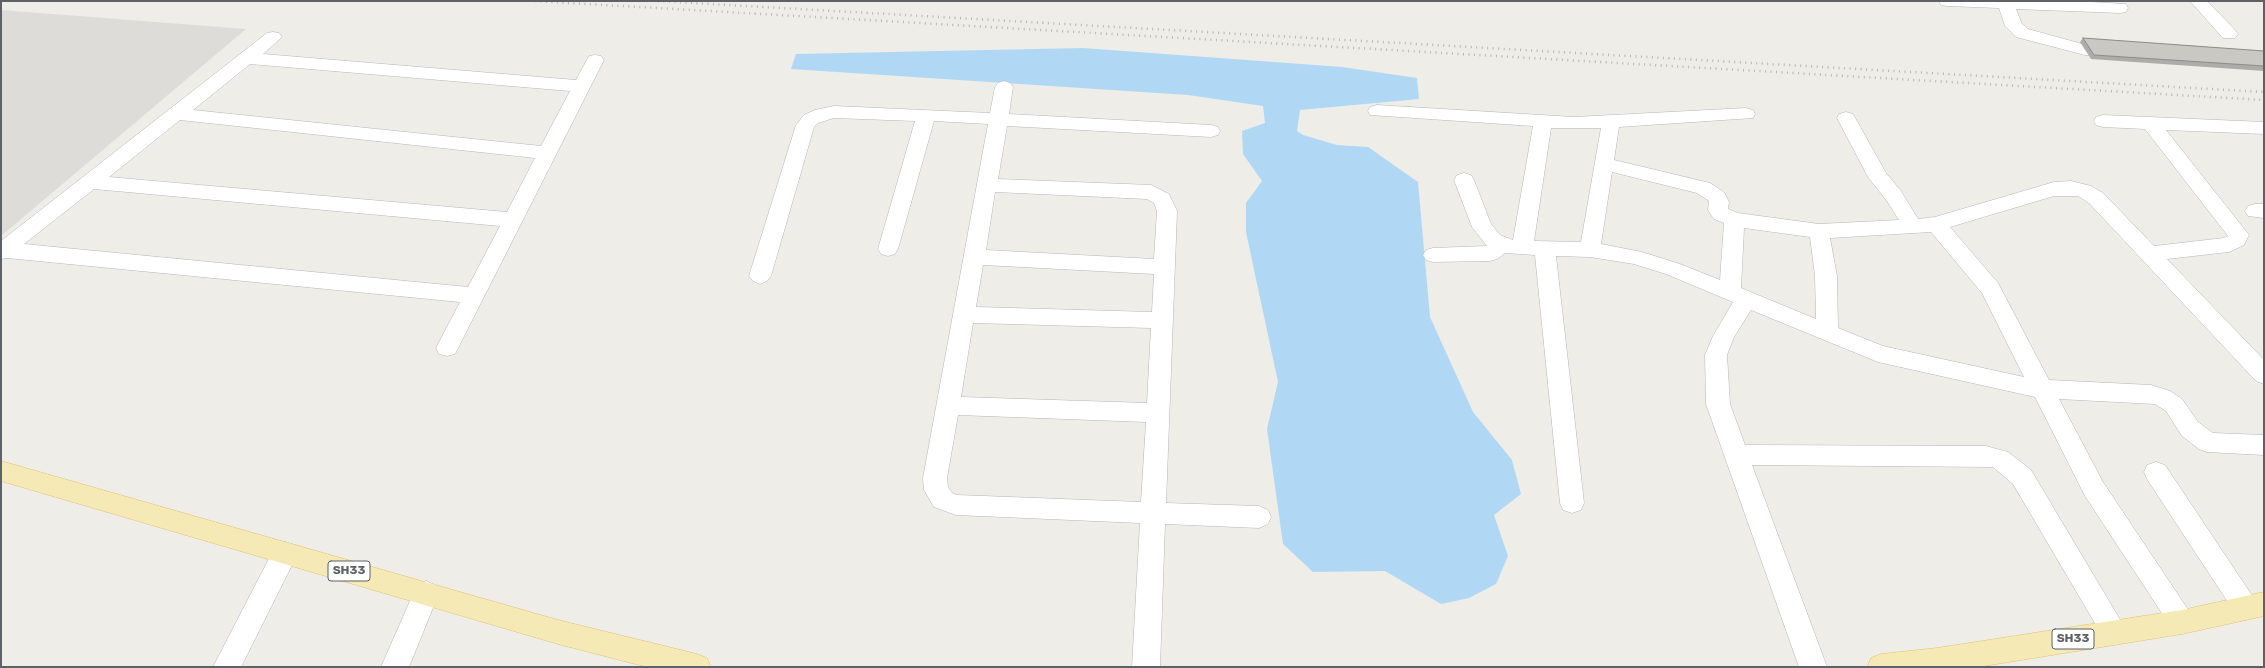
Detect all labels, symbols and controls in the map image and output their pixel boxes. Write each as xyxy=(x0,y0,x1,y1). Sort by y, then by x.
road number: SH33 xyxy=(328,561,370,581)
road number: SH33 xyxy=(2052,629,2094,649)

